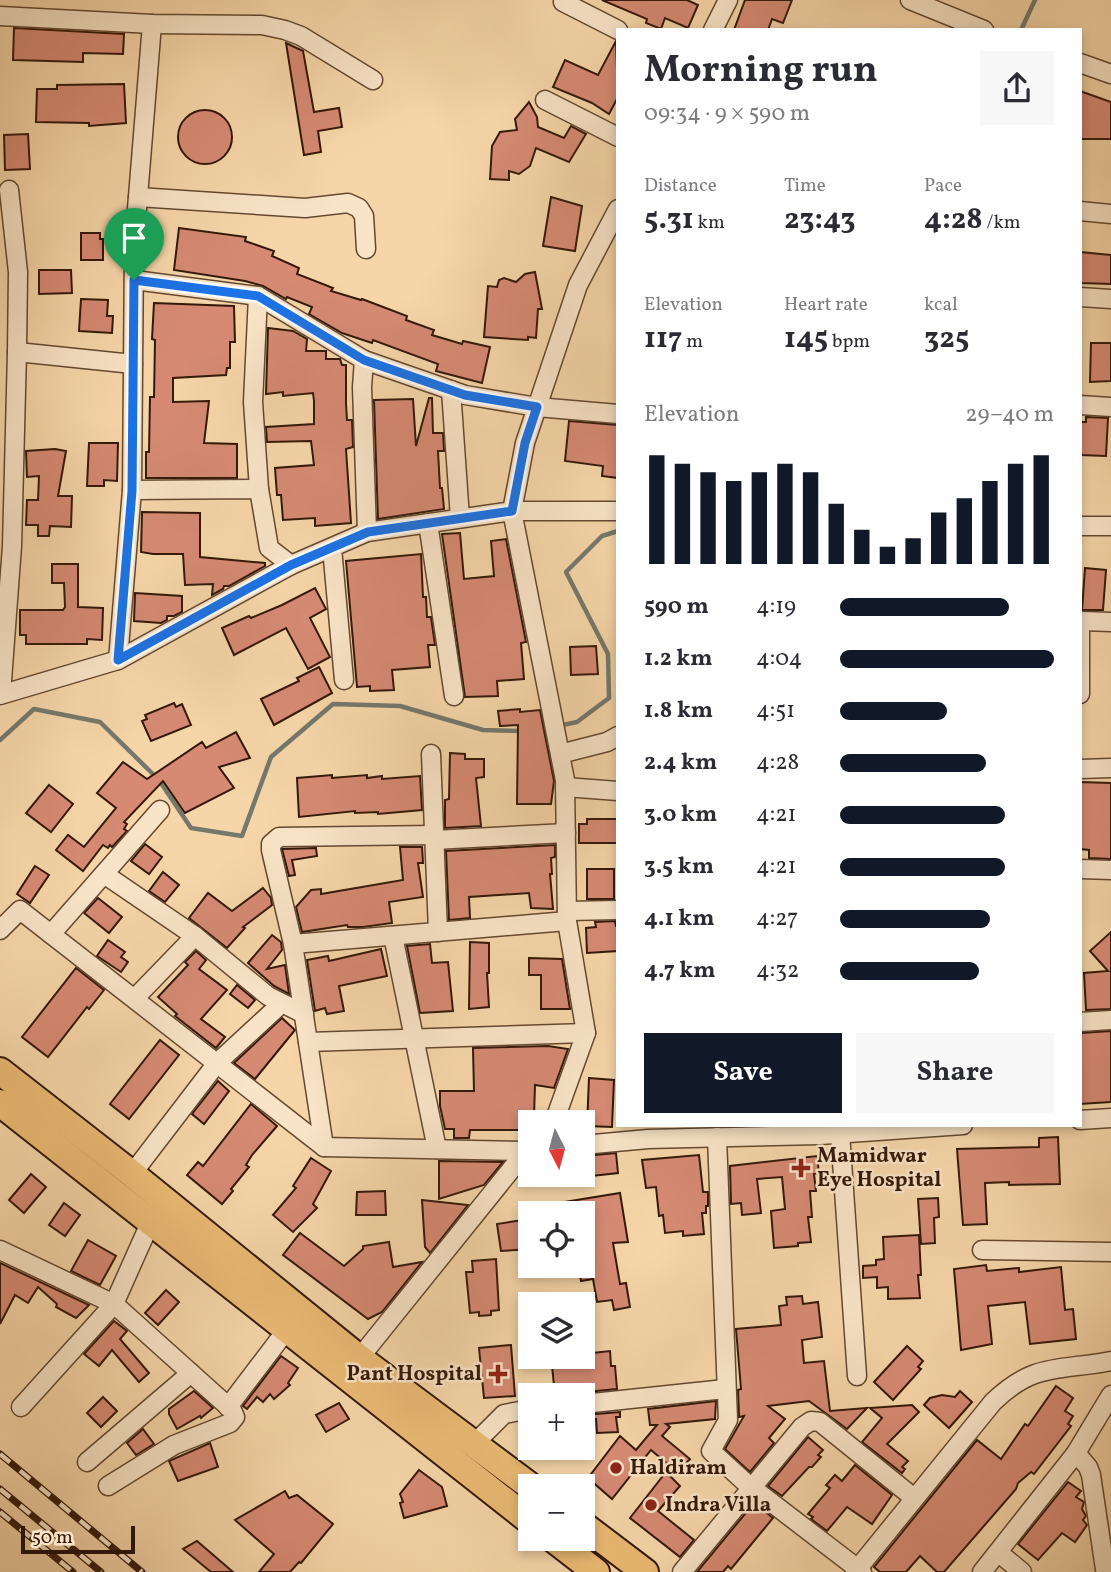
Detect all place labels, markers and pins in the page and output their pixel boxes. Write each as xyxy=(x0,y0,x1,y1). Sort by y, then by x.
pin xyxy=(104,208,164,280)
place label: Mamidwar Eye Hospital xyxy=(817,1142,941,1195)
marker: Mamidwar Eye Hospital xyxy=(791,1158,811,1178)
place label: Pant Hospital xyxy=(346,1360,482,1389)
marker: Pant Hospital xyxy=(488,1364,508,1384)
place label: Haldiram xyxy=(630,1454,727,1483)
marker: Haldiram xyxy=(608,1460,624,1476)
place label: Indra Villa xyxy=(665,1491,771,1520)
marker: Indra Villa xyxy=(643,1497,659,1513)

